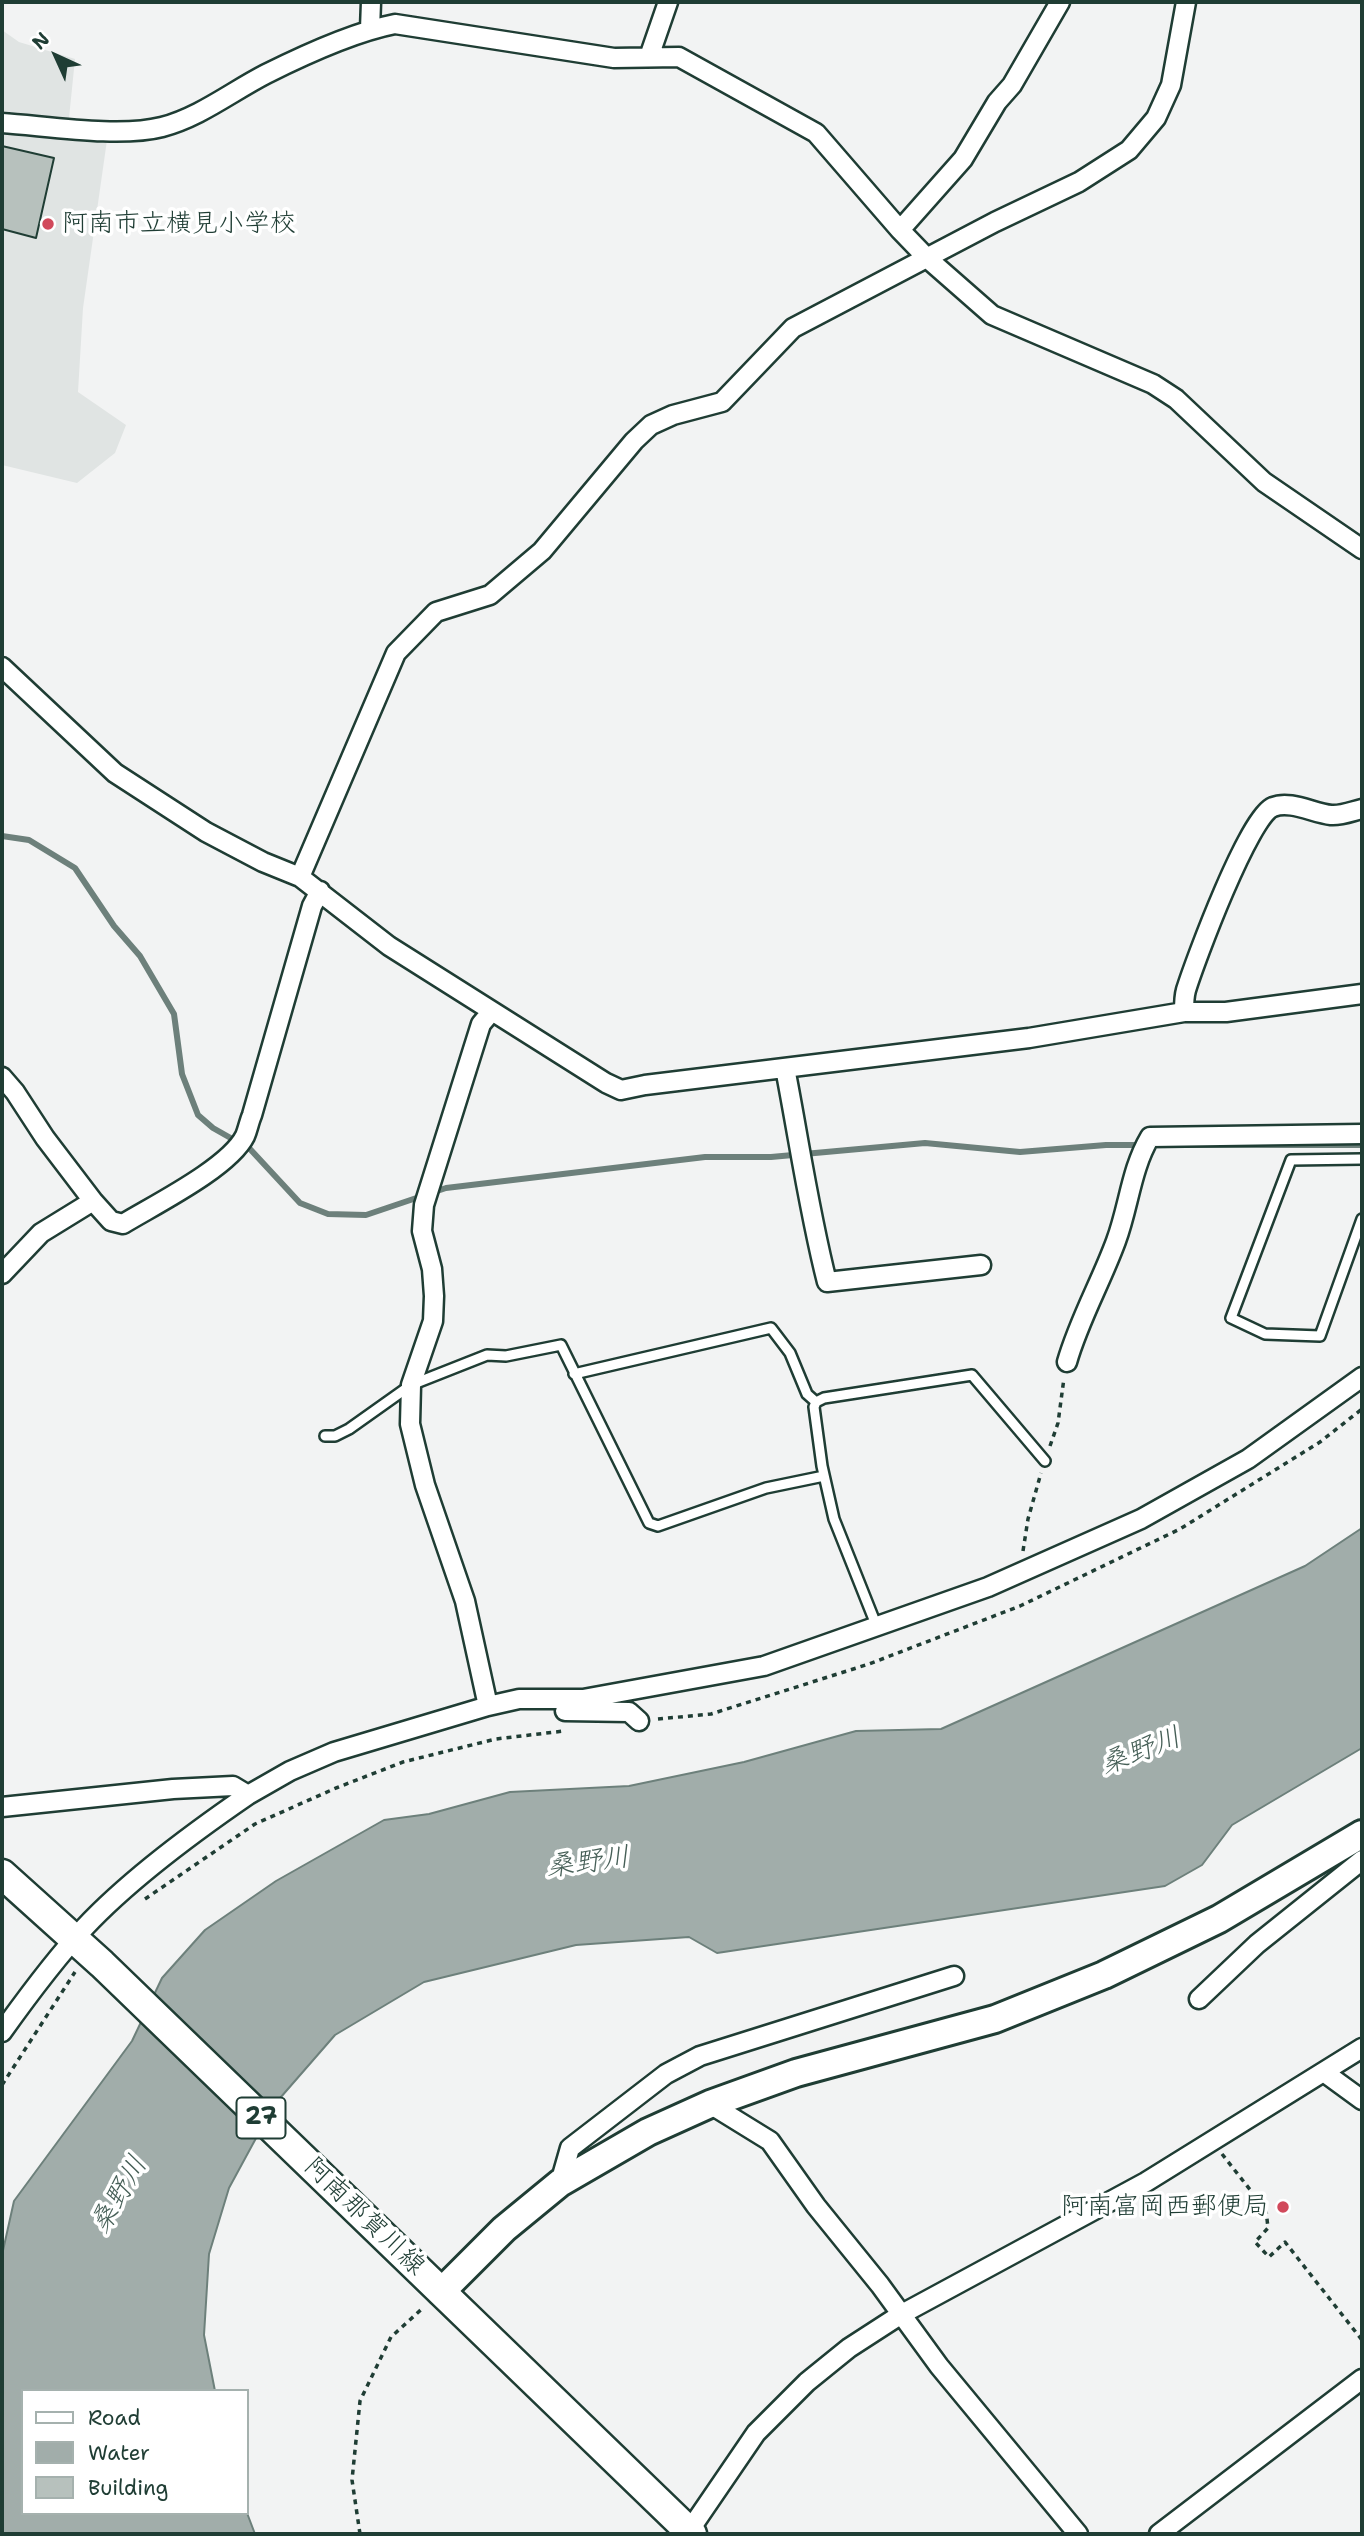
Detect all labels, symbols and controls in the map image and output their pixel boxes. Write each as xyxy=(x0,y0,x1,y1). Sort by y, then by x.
north arrow xyxy=(21,21,91,91)
text: N xyxy=(27,27,55,55)
place label: 阿南市立横見小学校 xyxy=(62,208,296,240)
marker: 阿南市立横見小学校 xyxy=(40,216,56,232)
water label: 桑野川 xyxy=(1096,1721,1186,1783)
water label: 桑野川 xyxy=(544,1841,632,1885)
road number: 27 xyxy=(236,2098,286,2138)
water label: 桑野川 xyxy=(84,2150,156,2240)
street label: 阿南那賀川線 xyxy=(297,2152,431,2282)
place label: 阿南富岡西郵便局 xyxy=(1061,2191,1269,2223)
marker: 阿南富岡西郵便局 xyxy=(1275,2199,1291,2215)
legend xyxy=(21,2389,248,2515)
text: Road xyxy=(88,2404,141,2432)
text: Water xyxy=(88,2439,150,2467)
text: Building xyxy=(88,2474,168,2502)

